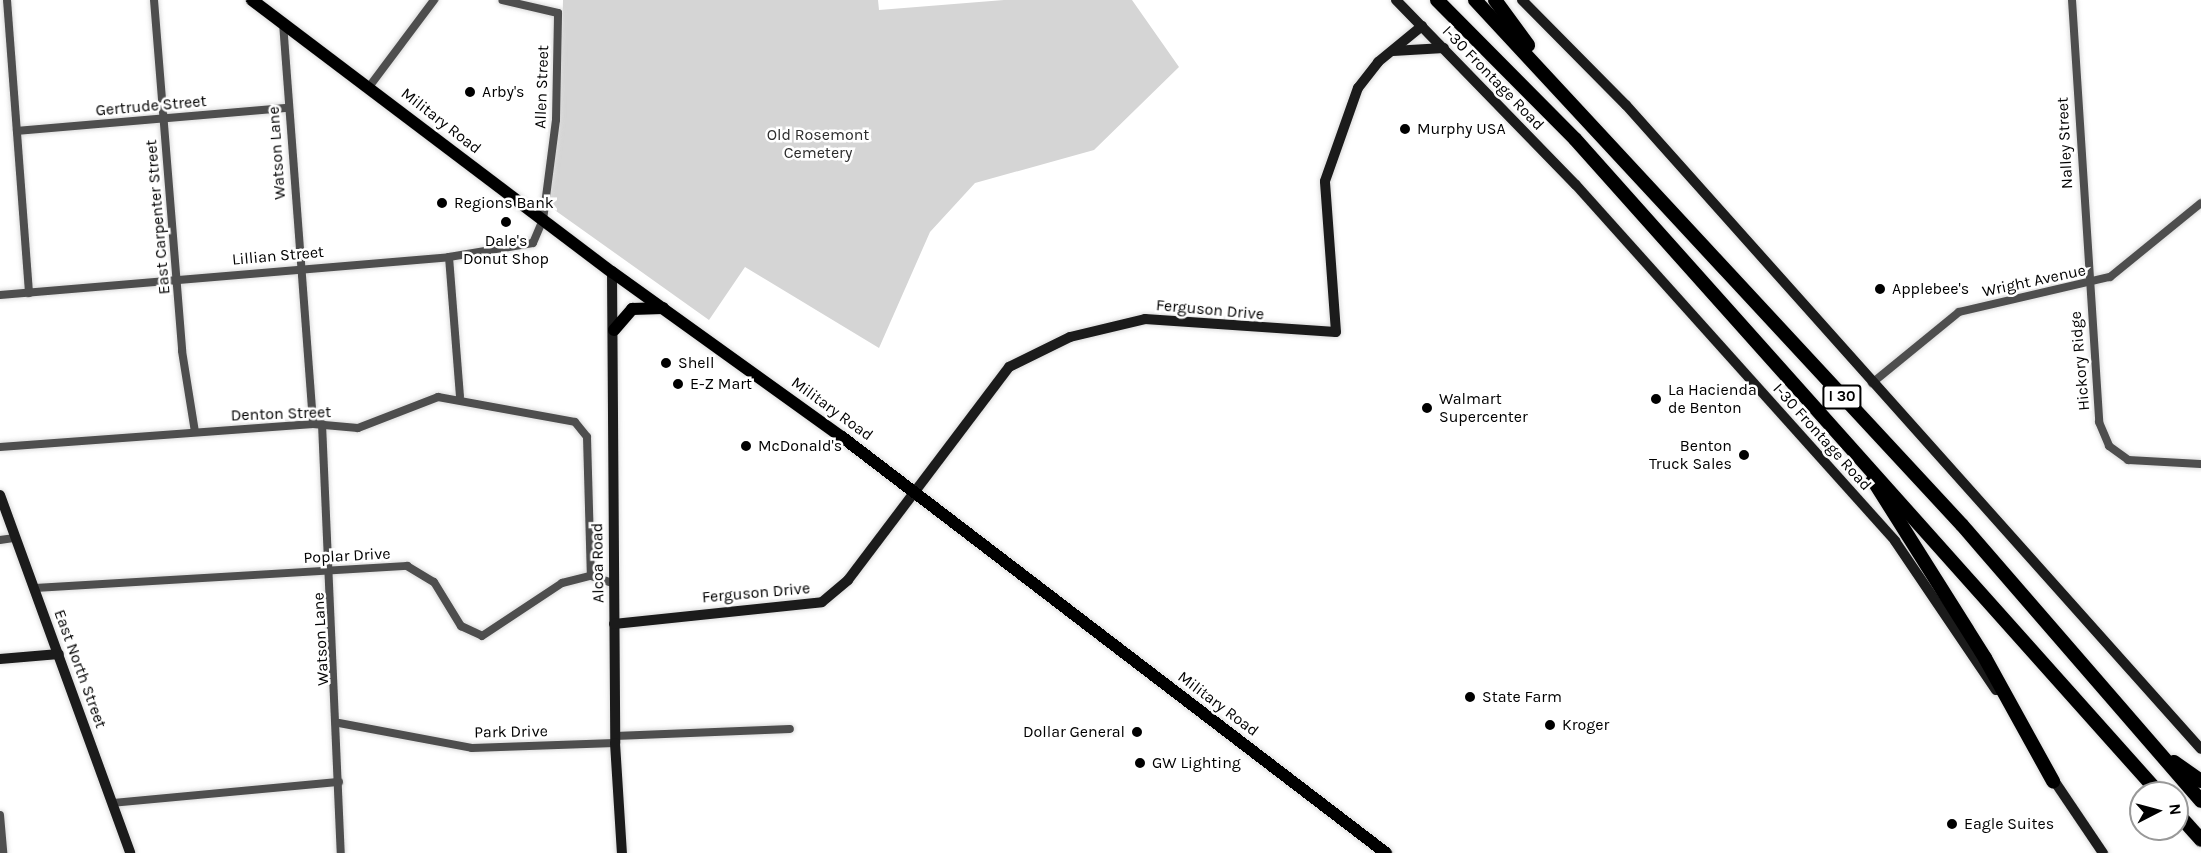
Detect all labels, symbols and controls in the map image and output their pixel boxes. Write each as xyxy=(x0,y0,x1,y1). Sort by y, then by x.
street label: I-30 Frontage Road xyxy=(1438,22,1548,134)
street label: Allen Street xyxy=(531,45,553,129)
place label: Arby's xyxy=(482,82,524,102)
street label: Military Road xyxy=(397,84,485,158)
marker: Arby's xyxy=(463,85,477,99)
street label: Gertrude Street xyxy=(95,92,207,120)
street label: Nalley Street xyxy=(2053,97,2077,189)
street label: Watson Lane xyxy=(264,106,290,200)
place label: Murphy USA xyxy=(1417,119,1506,139)
marker: Murphy USA xyxy=(1398,122,1412,136)
park label: Old Rosemont Cemetery xyxy=(767,125,869,163)
street label: East Carpenter Street xyxy=(142,139,174,295)
place label: Regions Bank xyxy=(454,193,554,213)
marker: Regions Bank xyxy=(435,196,449,210)
marker: Dale's Donut Shop xyxy=(499,215,513,229)
place label: Dale's Donut Shop xyxy=(463,231,549,269)
street label: Lillian Street xyxy=(231,242,325,270)
street label: Wright Avenue xyxy=(1980,261,2088,301)
place label: Applebee's xyxy=(1892,279,1969,299)
marker: Applebee's xyxy=(1873,282,1887,296)
street label: Ferguson Drive xyxy=(1155,296,1265,324)
street label: Hickory Ridge xyxy=(2066,310,2094,412)
place label: Shell xyxy=(678,353,715,373)
marker: Shell xyxy=(659,356,673,370)
street label: Military Road xyxy=(787,373,877,445)
place label: E-Z Mart xyxy=(690,374,752,394)
marker: E-Z Mart xyxy=(671,377,685,391)
street label: I-30 Frontage Road xyxy=(1769,379,1875,495)
place label: La Hacienda de Benton xyxy=(1668,380,1757,418)
road number: I 30 xyxy=(1821,385,1863,409)
place label: Walmart Supercenter xyxy=(1439,389,1528,427)
marker: La Hacienda de Benton xyxy=(1649,392,1663,406)
marker: Walmart Supercenter xyxy=(1420,401,1434,415)
street label: Denton Street xyxy=(230,403,332,425)
place label: McDonald's xyxy=(758,436,842,456)
place label: Benton Truck Sales xyxy=(1649,436,1732,474)
marker: McDonald's xyxy=(739,439,753,453)
marker: Benton Truck Sales xyxy=(1737,448,1751,462)
street label: Alcoa Road xyxy=(588,523,608,603)
street label: Poplar Drive xyxy=(303,544,391,568)
street label: Ferguson Drive xyxy=(701,579,811,607)
street label: Watson Lane xyxy=(309,592,333,686)
street label: East North Street xyxy=(50,607,110,731)
street label: Military Road xyxy=(1174,667,1262,741)
place label: State Farm xyxy=(1482,687,1562,707)
marker: State Farm xyxy=(1463,690,1477,704)
place label: Kroger xyxy=(1562,715,1609,735)
marker: Kroger xyxy=(1543,718,1557,732)
street label: Park Drive xyxy=(474,722,548,742)
place label: Dollar General xyxy=(1023,722,1125,742)
marker: Dollar General xyxy=(1130,725,1144,739)
place label: GW Lighting xyxy=(1152,753,1241,773)
marker: GW Lighting xyxy=(1133,756,1147,770)
north arrow xyxy=(2129,781,2189,841)
text: N xyxy=(2165,803,2185,816)
place label: Eagle Suites xyxy=(1964,814,2054,834)
marker: Eagle Suites xyxy=(1945,817,1959,831)

